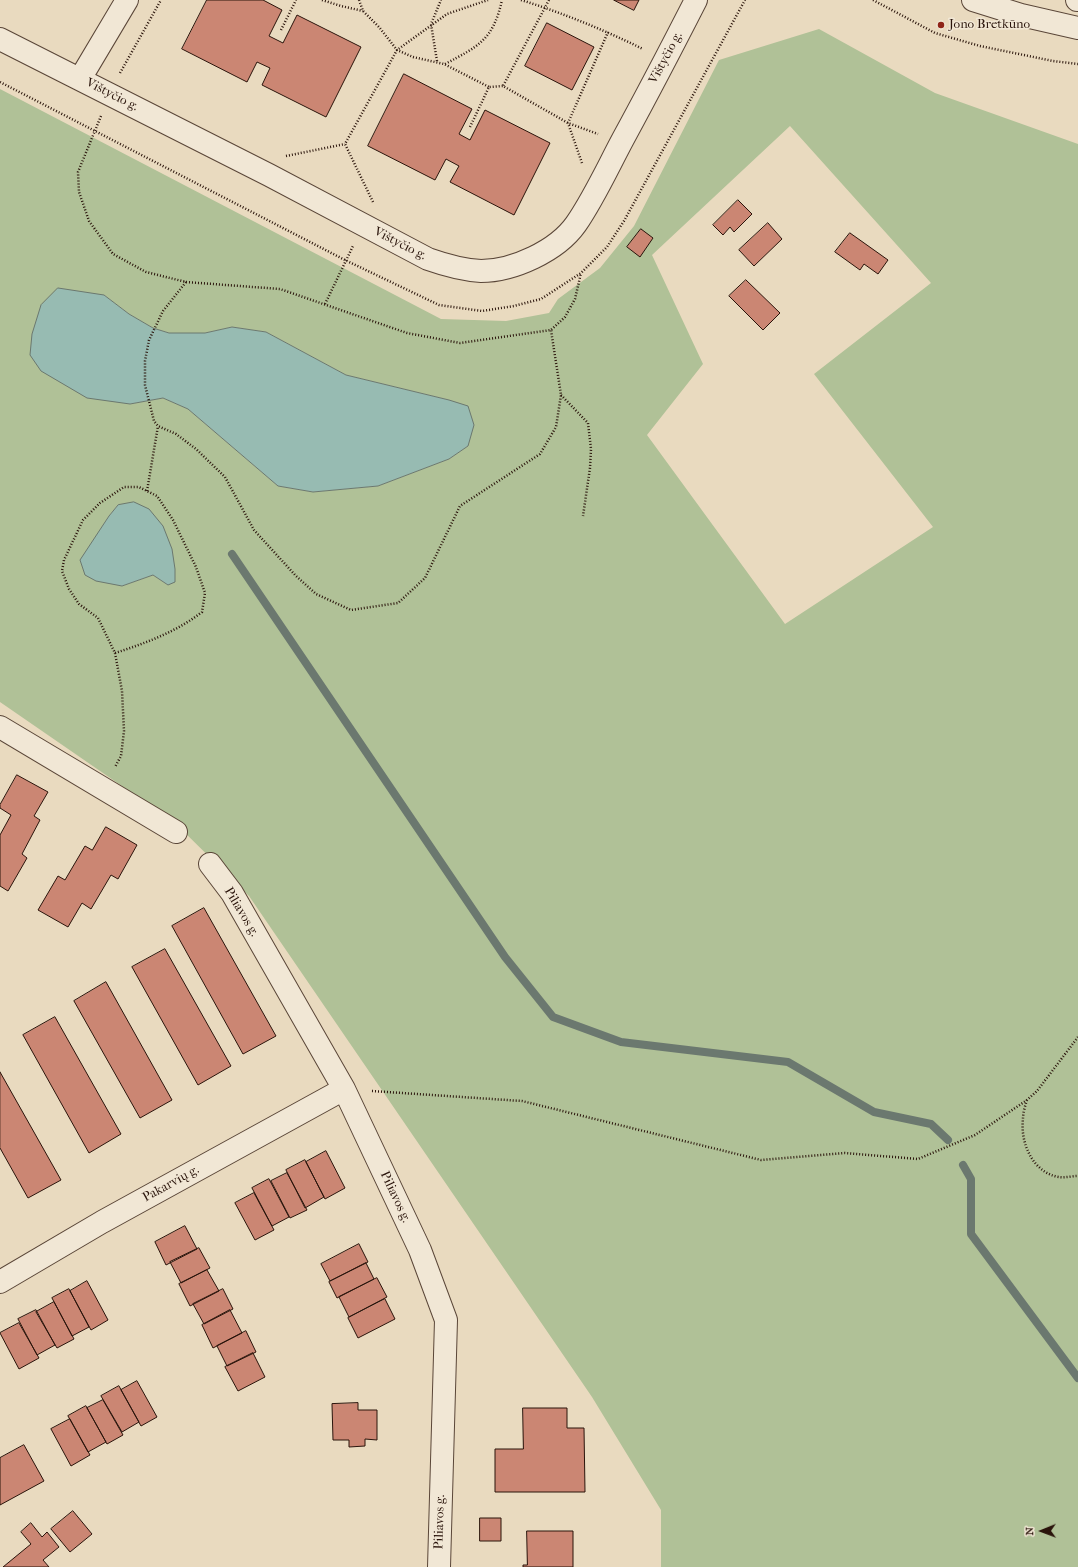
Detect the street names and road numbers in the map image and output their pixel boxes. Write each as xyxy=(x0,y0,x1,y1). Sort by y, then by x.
street label: Vištyčio g. xyxy=(646,29,686,87)
street label: Vištyčio g. xyxy=(83,75,141,115)
street label: Vištyčio g. xyxy=(371,224,429,264)
street label: Piliavos g. xyxy=(220,885,262,939)
street label: Pakarvių g. xyxy=(140,1162,202,1206)
street label: Piliavos g. xyxy=(376,1169,414,1225)
street label: Piliavos g. xyxy=(431,1494,449,1550)

